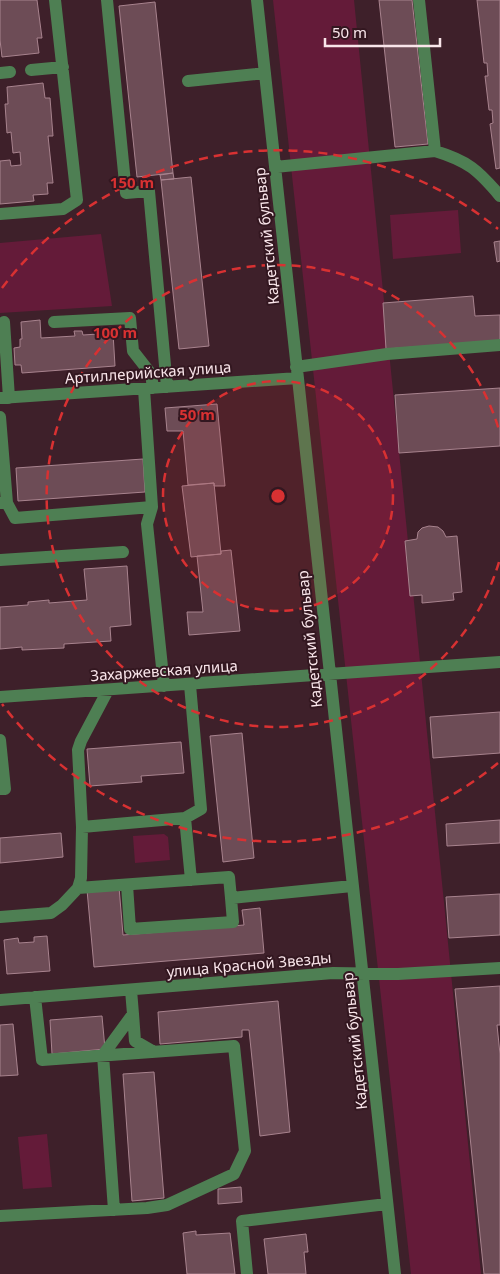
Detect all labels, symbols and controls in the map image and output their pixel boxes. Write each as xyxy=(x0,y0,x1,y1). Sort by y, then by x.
scale bar xyxy=(325,15,440,47)
text: 50 m xyxy=(332,22,367,42)
street label: Кадетский бульвар xyxy=(249,166,283,306)
text: 150 m xyxy=(110,172,154,192)
text: 100 m xyxy=(93,322,137,342)
street label: Артиллерийская улица xyxy=(64,356,232,388)
text: 50 m xyxy=(179,404,215,424)
centre of rings xyxy=(269,487,287,505)
street label: Кадетский бульвар xyxy=(292,569,326,709)
street label: Захаржевская улица xyxy=(90,655,238,685)
street label: улица Красной Звезды xyxy=(166,947,332,981)
street label: Кадетский бульвар xyxy=(337,971,371,1111)

